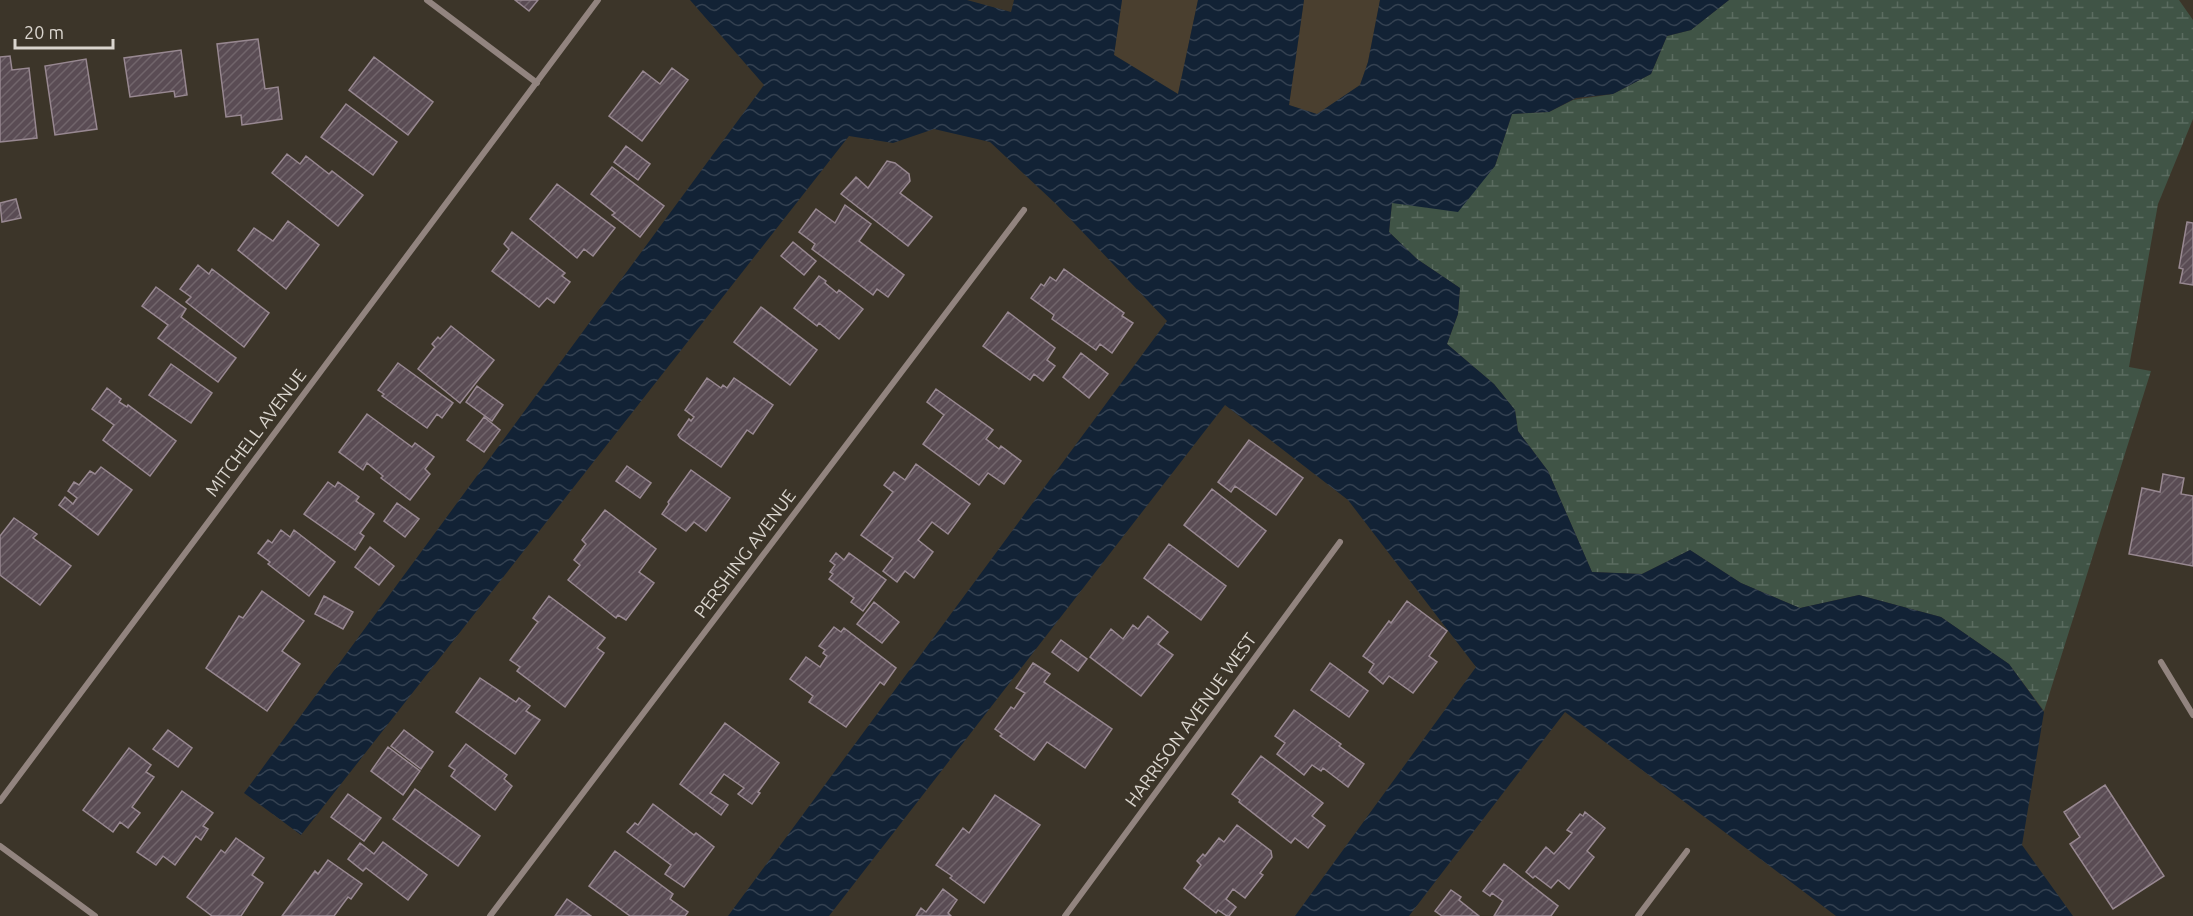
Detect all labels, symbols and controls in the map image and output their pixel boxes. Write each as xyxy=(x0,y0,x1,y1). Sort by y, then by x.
scale bar xyxy=(15,12,112,50)
text: 20 m xyxy=(24,22,64,42)
street label: MITCHELL AVENUE xyxy=(201,365,309,500)
street label: PERSHING AVENUE xyxy=(690,485,799,621)
street label: HARRISON AVENUE WEST xyxy=(1121,629,1260,810)

